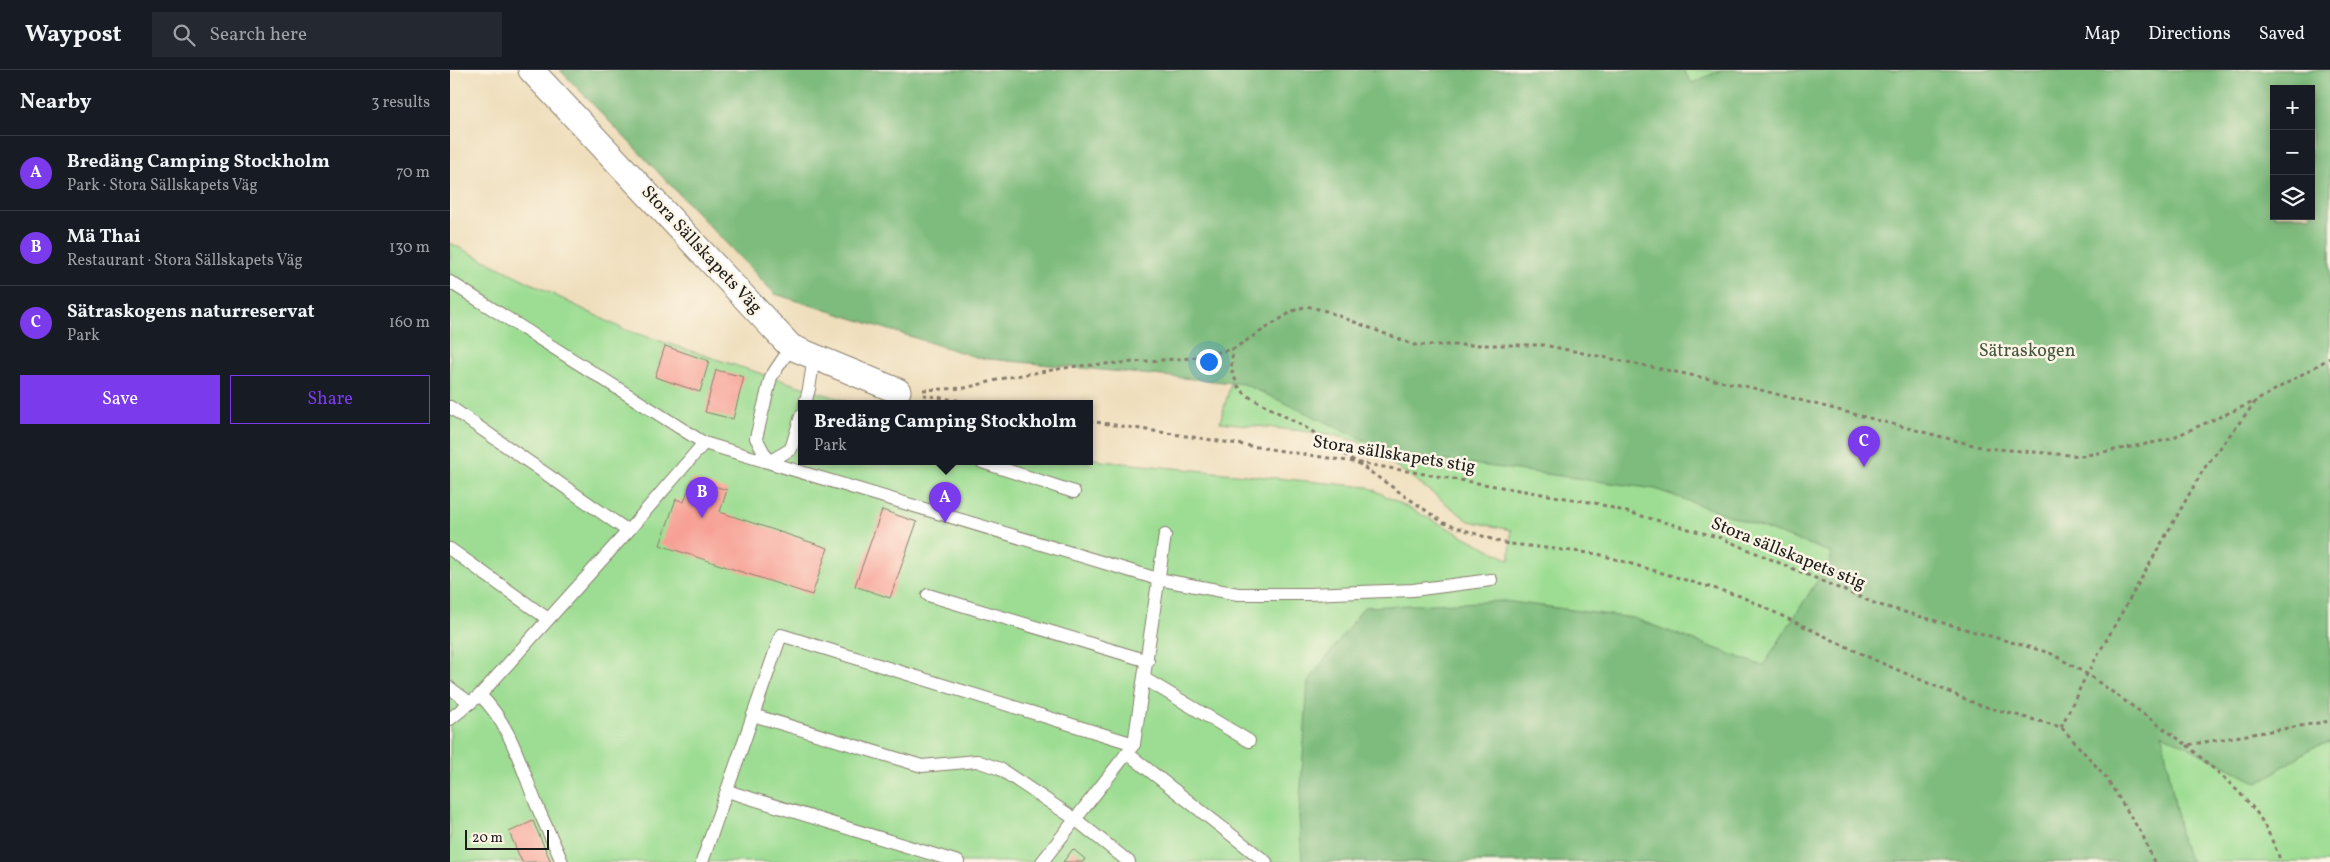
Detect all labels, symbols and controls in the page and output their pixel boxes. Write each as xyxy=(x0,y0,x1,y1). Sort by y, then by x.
search box xyxy=(152,12,502,57)
text: Waypost xyxy=(25,18,122,52)
icon: search xyxy=(170,21,198,49)
text: Search here xyxy=(210,22,307,48)
text: Map xyxy=(2084,22,2120,47)
text: Directions xyxy=(2148,22,2231,47)
text: Saved xyxy=(2259,22,2305,47)
map controls xyxy=(2270,85,2315,220)
button: + xyxy=(2270,85,2315,130)
text: Nearby xyxy=(20,88,91,117)
text: 3 results xyxy=(371,92,430,114)
button: − xyxy=(2270,130,2315,175)
text: Bredäng Camping Stockholm xyxy=(67,149,330,175)
text: A xyxy=(30,162,42,184)
text: 70 m xyxy=(396,162,430,184)
text: Park · Stora Sällskapets Väg xyxy=(67,175,258,197)
button: layers xyxy=(2270,175,2315,220)
street label: Stora Sällskapets Väg xyxy=(635,180,767,320)
text: Mä Thai xyxy=(67,224,141,250)
text: B xyxy=(31,237,41,259)
text: 130 m xyxy=(389,237,430,259)
text: Restaurant · Stora Sällskapets Väg xyxy=(67,250,303,272)
text: Sätraskogens naturreservat xyxy=(67,299,315,325)
text: C xyxy=(31,312,41,334)
text: 160 m xyxy=(389,312,430,334)
text: Park xyxy=(67,325,100,347)
park label: Sätraskogen xyxy=(1979,339,2076,364)
your location xyxy=(1196,349,1222,375)
button: Save xyxy=(20,375,220,424)
button: Share xyxy=(230,375,430,424)
popup xyxy=(798,400,1093,465)
text: Bredäng Camping Stockholm xyxy=(814,409,1077,435)
pin: C xyxy=(1848,426,1880,467)
street label: Stora sällskapets stig xyxy=(1311,430,1477,480)
text: Park xyxy=(814,435,847,457)
pin: B xyxy=(686,477,718,518)
pin: A xyxy=(929,482,961,523)
street label: Stora sällskapets stig xyxy=(1707,512,1869,596)
scale bar xyxy=(465,827,549,850)
text: 20 m xyxy=(472,829,503,848)

